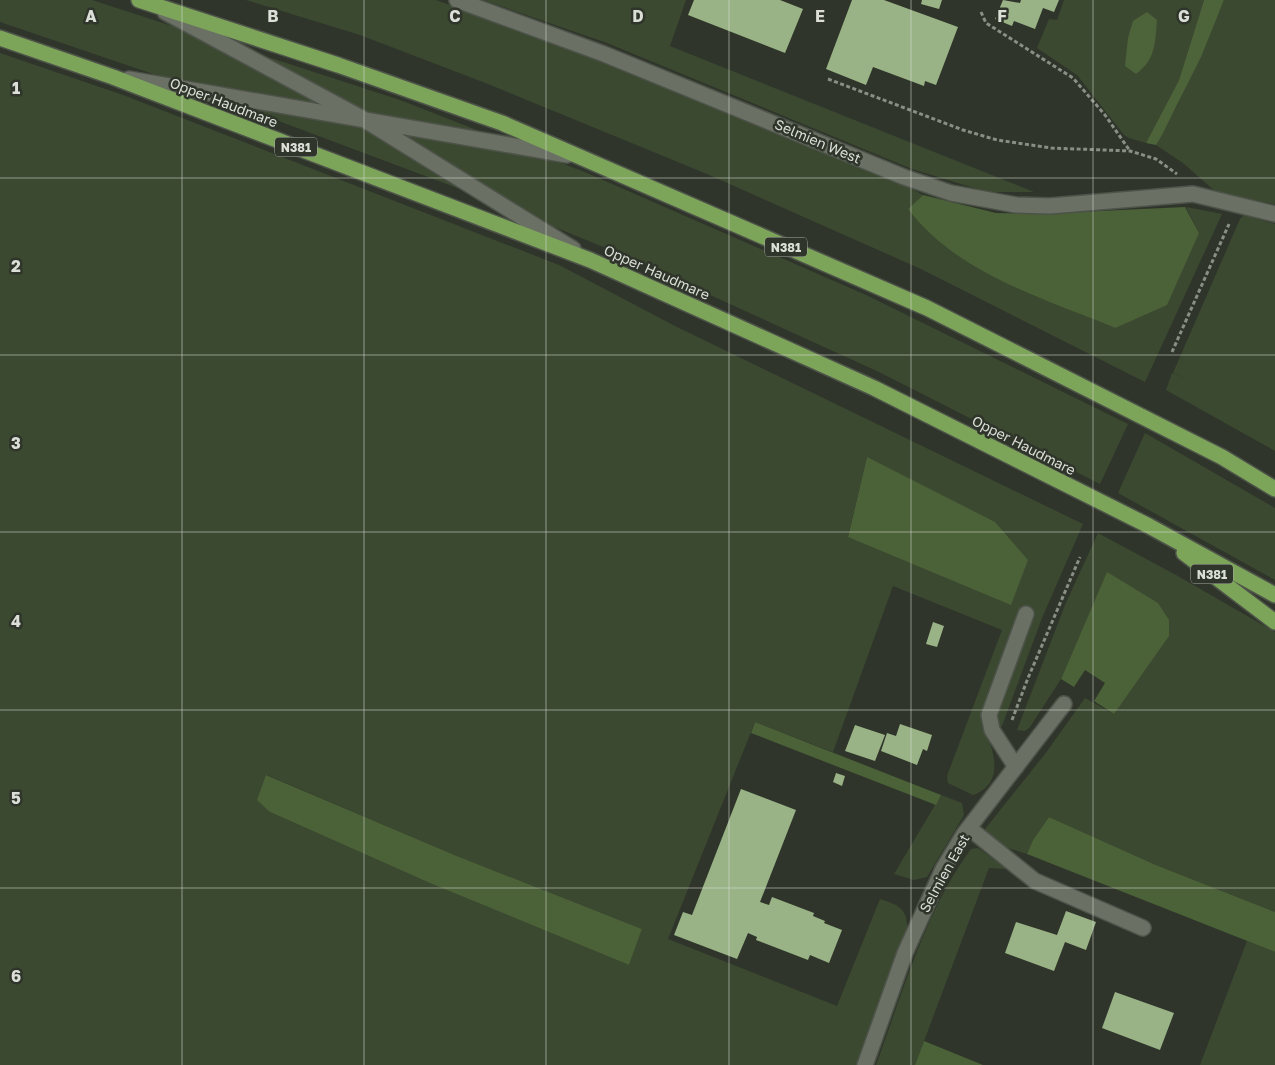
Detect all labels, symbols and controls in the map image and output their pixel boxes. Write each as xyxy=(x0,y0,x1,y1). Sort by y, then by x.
text: A xyxy=(85,6,97,26)
text: B xyxy=(267,6,279,26)
text: C xyxy=(449,6,461,26)
text: D xyxy=(632,6,644,26)
text: E xyxy=(815,6,825,26)
text: F xyxy=(997,6,1007,26)
text: G xyxy=(1178,6,1190,26)
street label: Opper Haudmare xyxy=(168,74,280,130)
text: 1 xyxy=(12,78,20,98)
street label: Selmien West xyxy=(772,115,864,167)
road number: N381 xyxy=(275,138,317,156)
road number: N381 xyxy=(765,238,807,256)
street label: Opper Haudmare xyxy=(601,241,713,303)
text: 2 xyxy=(11,256,21,276)
street label: Opper Haudmare xyxy=(969,412,1079,478)
text: 3 xyxy=(11,433,21,453)
road number: N381 xyxy=(1191,564,1233,584)
text: 4 xyxy=(11,611,21,631)
text: 5 xyxy=(11,788,21,808)
street label: Selmien East xyxy=(915,831,973,915)
text: 6 xyxy=(11,966,21,986)

